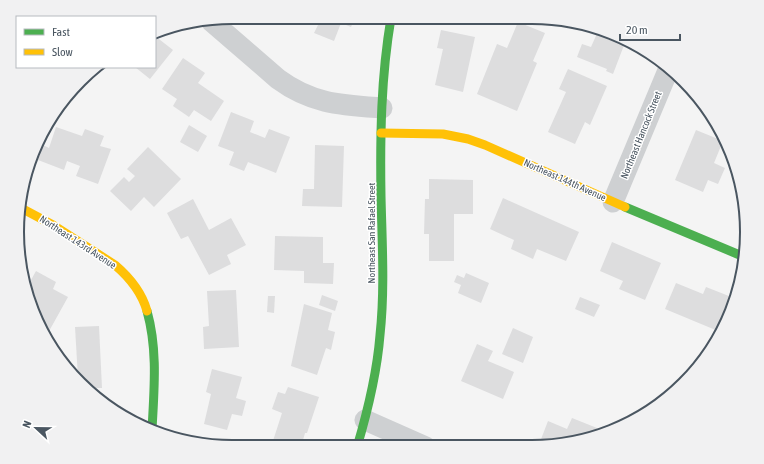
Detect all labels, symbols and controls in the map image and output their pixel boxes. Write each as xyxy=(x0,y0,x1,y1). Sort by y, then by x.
legend xyxy=(16,16,156,68)
scale bar xyxy=(620,16,680,42)
text: 20 m xyxy=(626,23,648,37)
text: Fast xyxy=(52,25,70,39)
text: Slow xyxy=(52,45,73,59)
street label: Northeast Hancock Street xyxy=(618,90,664,180)
street label: Northeast 144th Avenue xyxy=(522,157,608,203)
street label: Northeast San Rafael Street xyxy=(366,182,377,283)
street label: Northeast 143rd Avenue xyxy=(38,213,119,271)
north arrow xyxy=(16,408,56,448)
text: N xyxy=(20,419,34,430)

